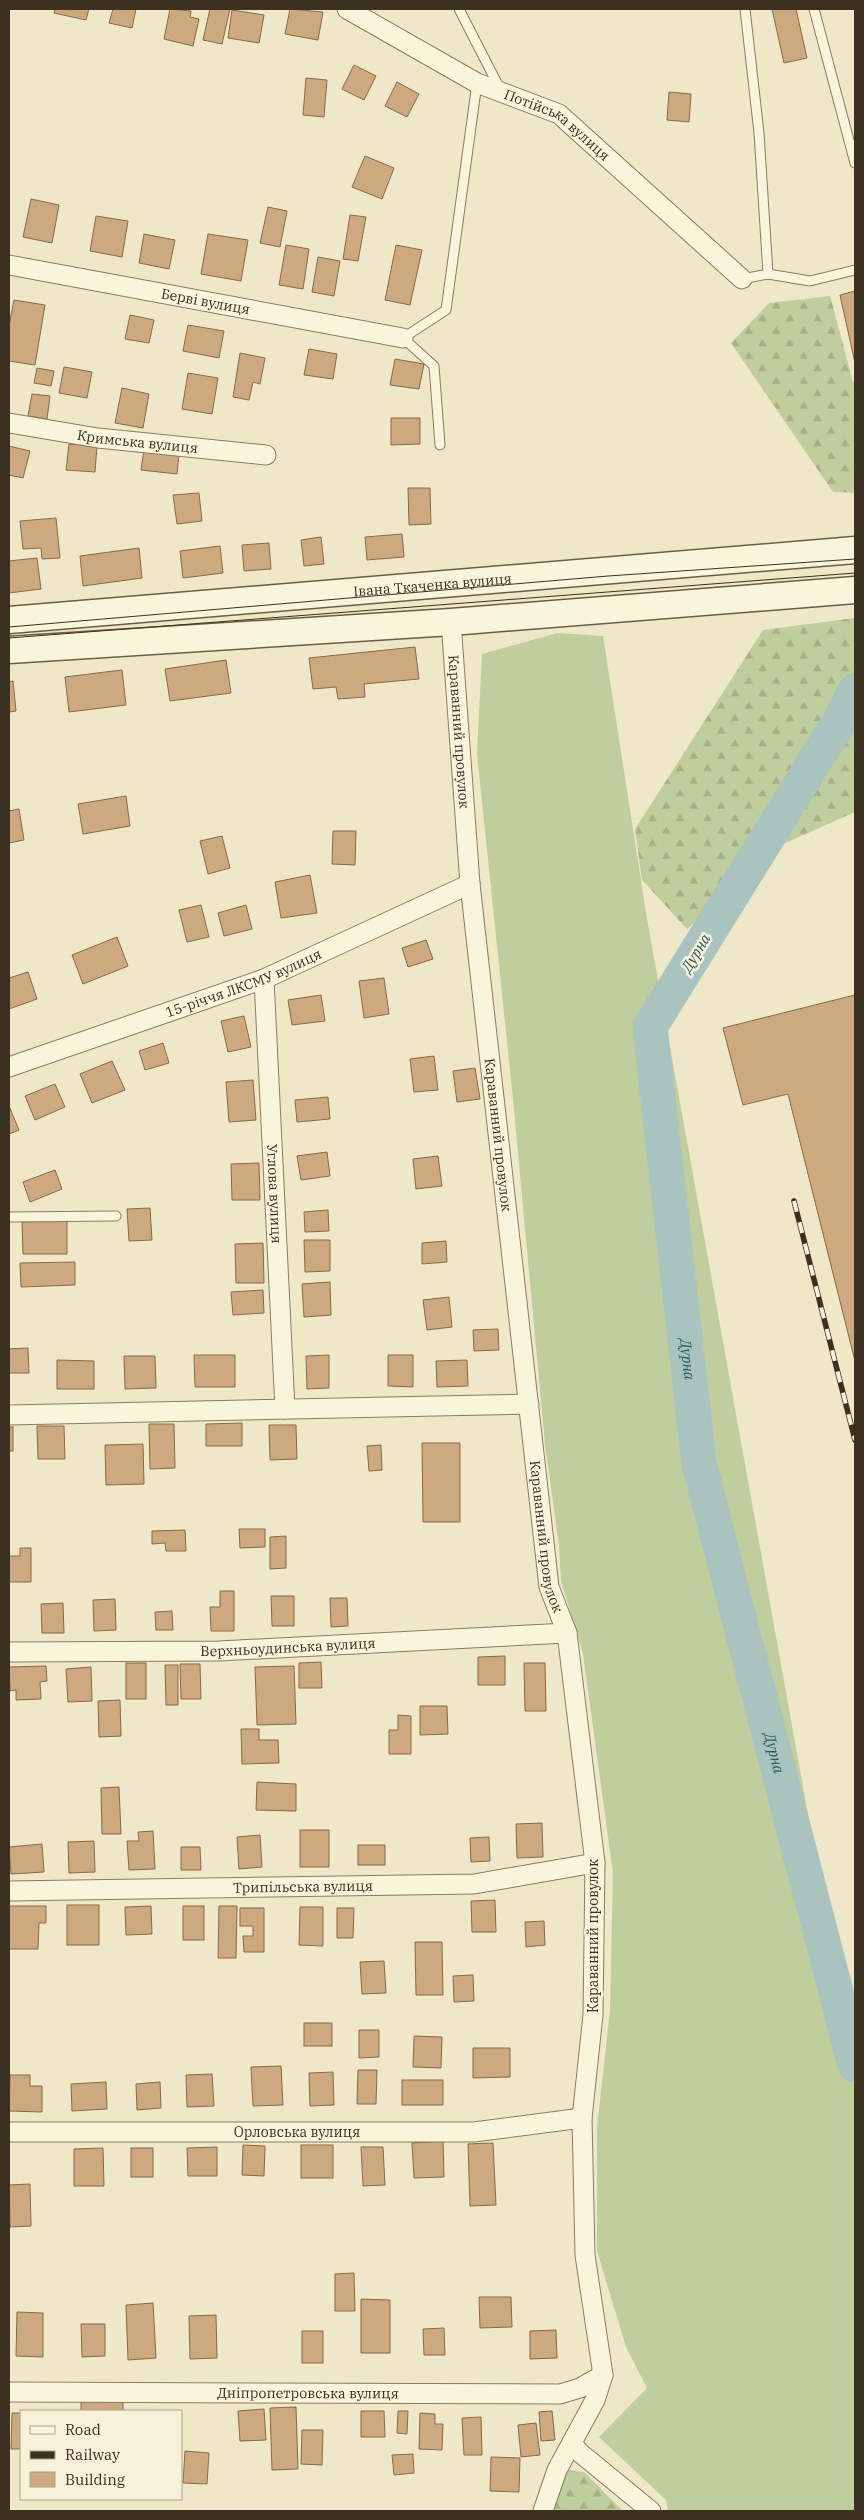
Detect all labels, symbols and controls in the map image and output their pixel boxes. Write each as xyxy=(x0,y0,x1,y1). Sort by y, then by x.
street label: Потійська вулиця xyxy=(502,85,614,165)
street label: Берві вулиця xyxy=(160,284,252,318)
street label: Кримська вулиця xyxy=(76,426,199,457)
street label: Івана Ткаченка вулиця xyxy=(353,569,513,600)
street label: Караванний провулок xyxy=(444,654,474,809)
water label: Дурна xyxy=(676,929,715,977)
street label: 15-річчя ЛКСМУ вулиця xyxy=(163,945,324,1021)
street label: Караванний провулок xyxy=(481,1057,516,1212)
street label: Углова вулиця xyxy=(263,1143,286,1244)
water label: Дурна xyxy=(676,1335,700,1382)
street label: Караванний провулок xyxy=(526,1460,567,1615)
street label: Верхньоудинська вулиця xyxy=(200,1634,376,1660)
water label: Дурна xyxy=(760,1728,789,1776)
street label: Караванний провулок xyxy=(584,1859,602,2013)
street label: Трипільська вулиця xyxy=(233,1877,373,1897)
street label: Орловська вулиця xyxy=(234,2123,360,2141)
street label: Дніпропетровська вулиця xyxy=(217,2384,399,2402)
legend xyxy=(20,2410,182,2500)
text: Road xyxy=(65,2420,101,2439)
text: Railway xyxy=(65,2445,120,2464)
text: Building xyxy=(65,2470,125,2489)

